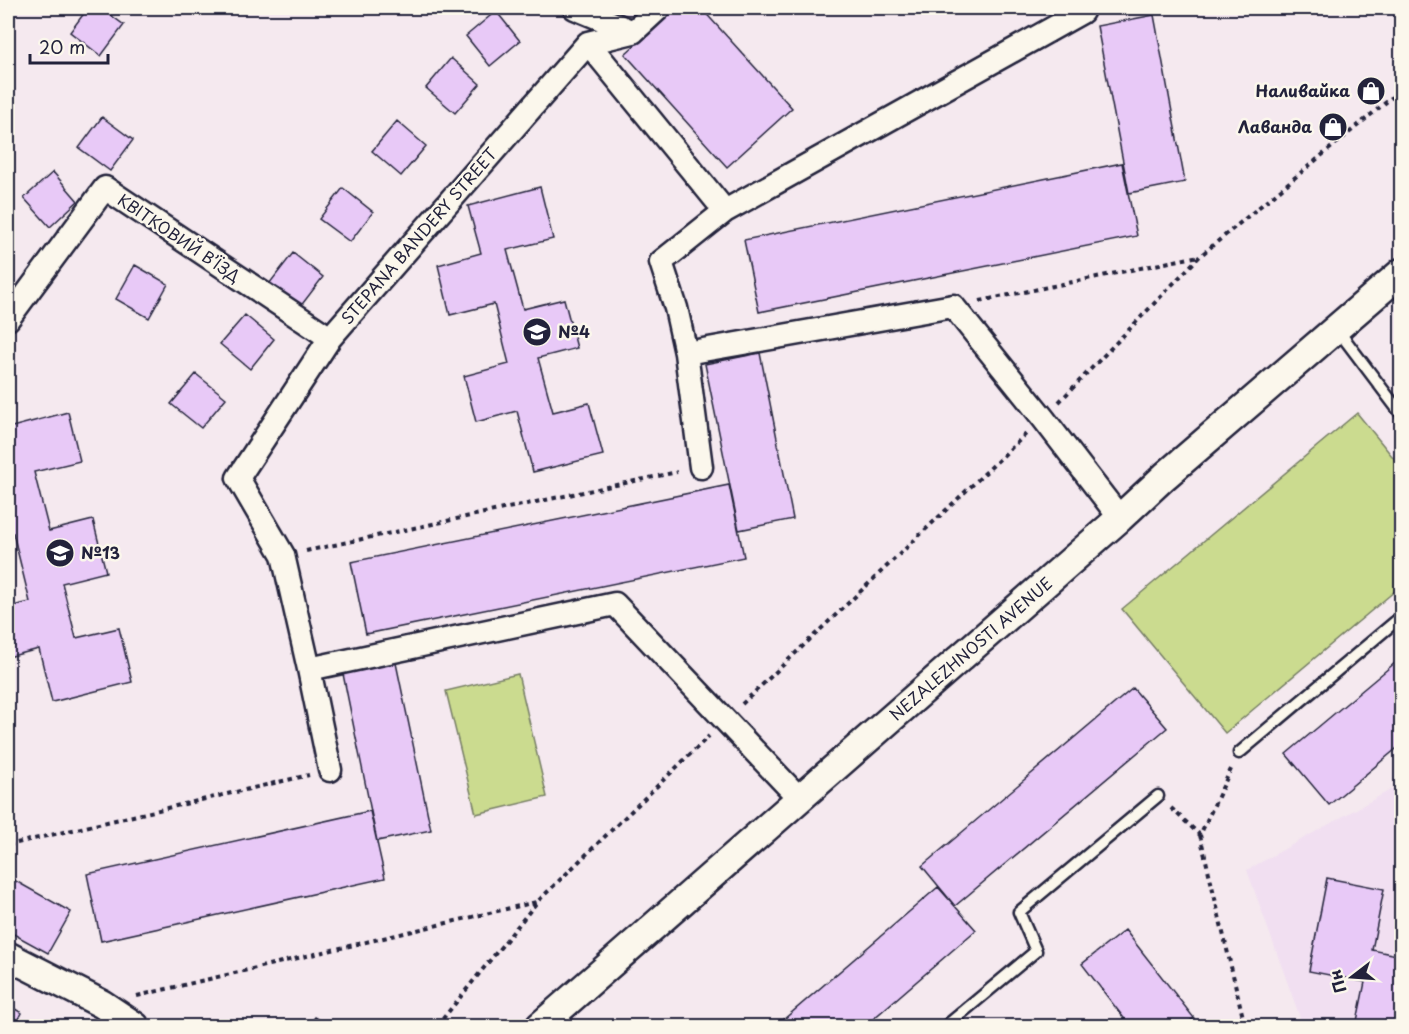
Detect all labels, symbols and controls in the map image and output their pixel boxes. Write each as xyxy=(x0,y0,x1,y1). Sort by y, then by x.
scale bar xyxy=(30,27,108,65)
text: 20 m xyxy=(39,33,85,60)
shop icon: Наливайка xyxy=(1355,75,1387,107)
place label: Наливайка xyxy=(1256,78,1350,102)
shop icon: Лаванда xyxy=(1317,111,1349,143)
place label: Лаванда xyxy=(1238,114,1312,138)
street label: STEPANA BANDERY STREET xyxy=(335,142,502,329)
street label: КВІТКОВИЙ В’ЇЗД xyxy=(114,187,246,287)
school or university icon: №4 xyxy=(521,316,553,348)
place label: №4 xyxy=(558,319,590,343)
school or university icon: №13 xyxy=(44,537,76,569)
place label: №13 xyxy=(81,540,120,564)
street label: NEZALEZHNOSTI AVENUE xyxy=(884,571,1057,726)
north arrow xyxy=(1322,947,1382,1007)
text: Пн xyxy=(1322,967,1352,996)

